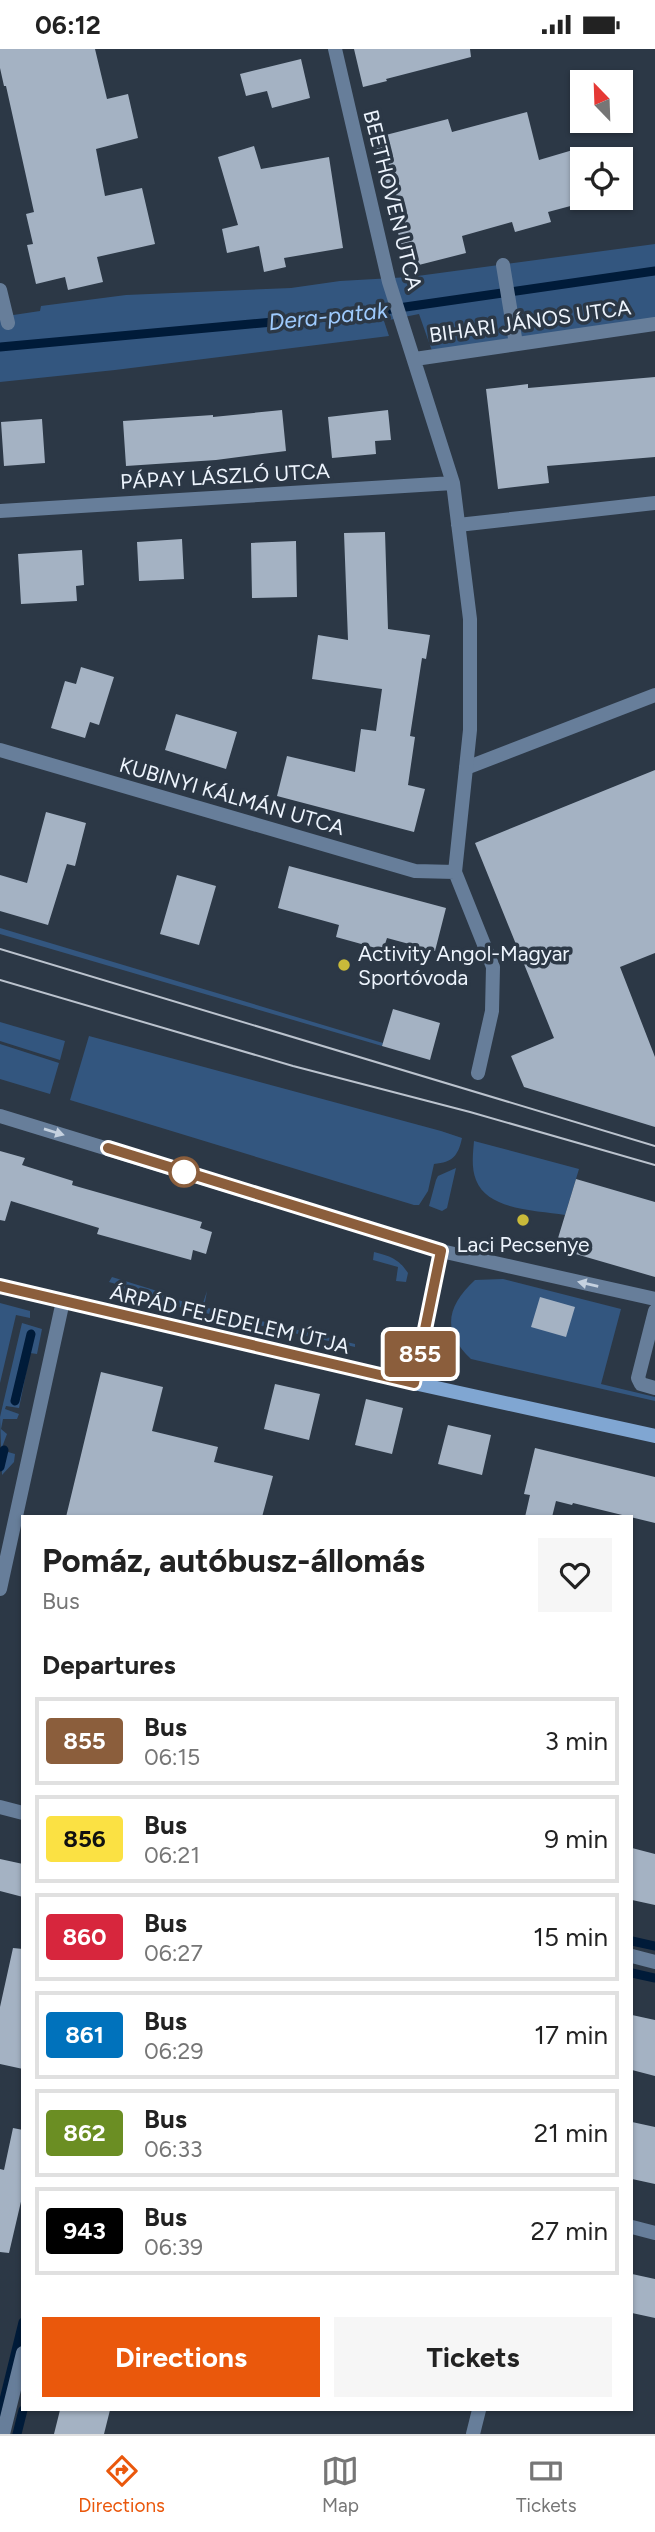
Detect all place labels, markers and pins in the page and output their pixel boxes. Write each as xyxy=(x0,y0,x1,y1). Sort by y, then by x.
place label: Activity Angol-Magyar Sportóvoda xyxy=(358,941,569,990)
marker: Activity Angol-Magyar Sportóvoda xyxy=(336,957,352,973)
unlabelled marker xyxy=(169,1157,199,1187)
marker: Laci Pecsenye xyxy=(515,1212,531,1228)
place label: Laci Pecsenye xyxy=(457,1232,589,1257)

